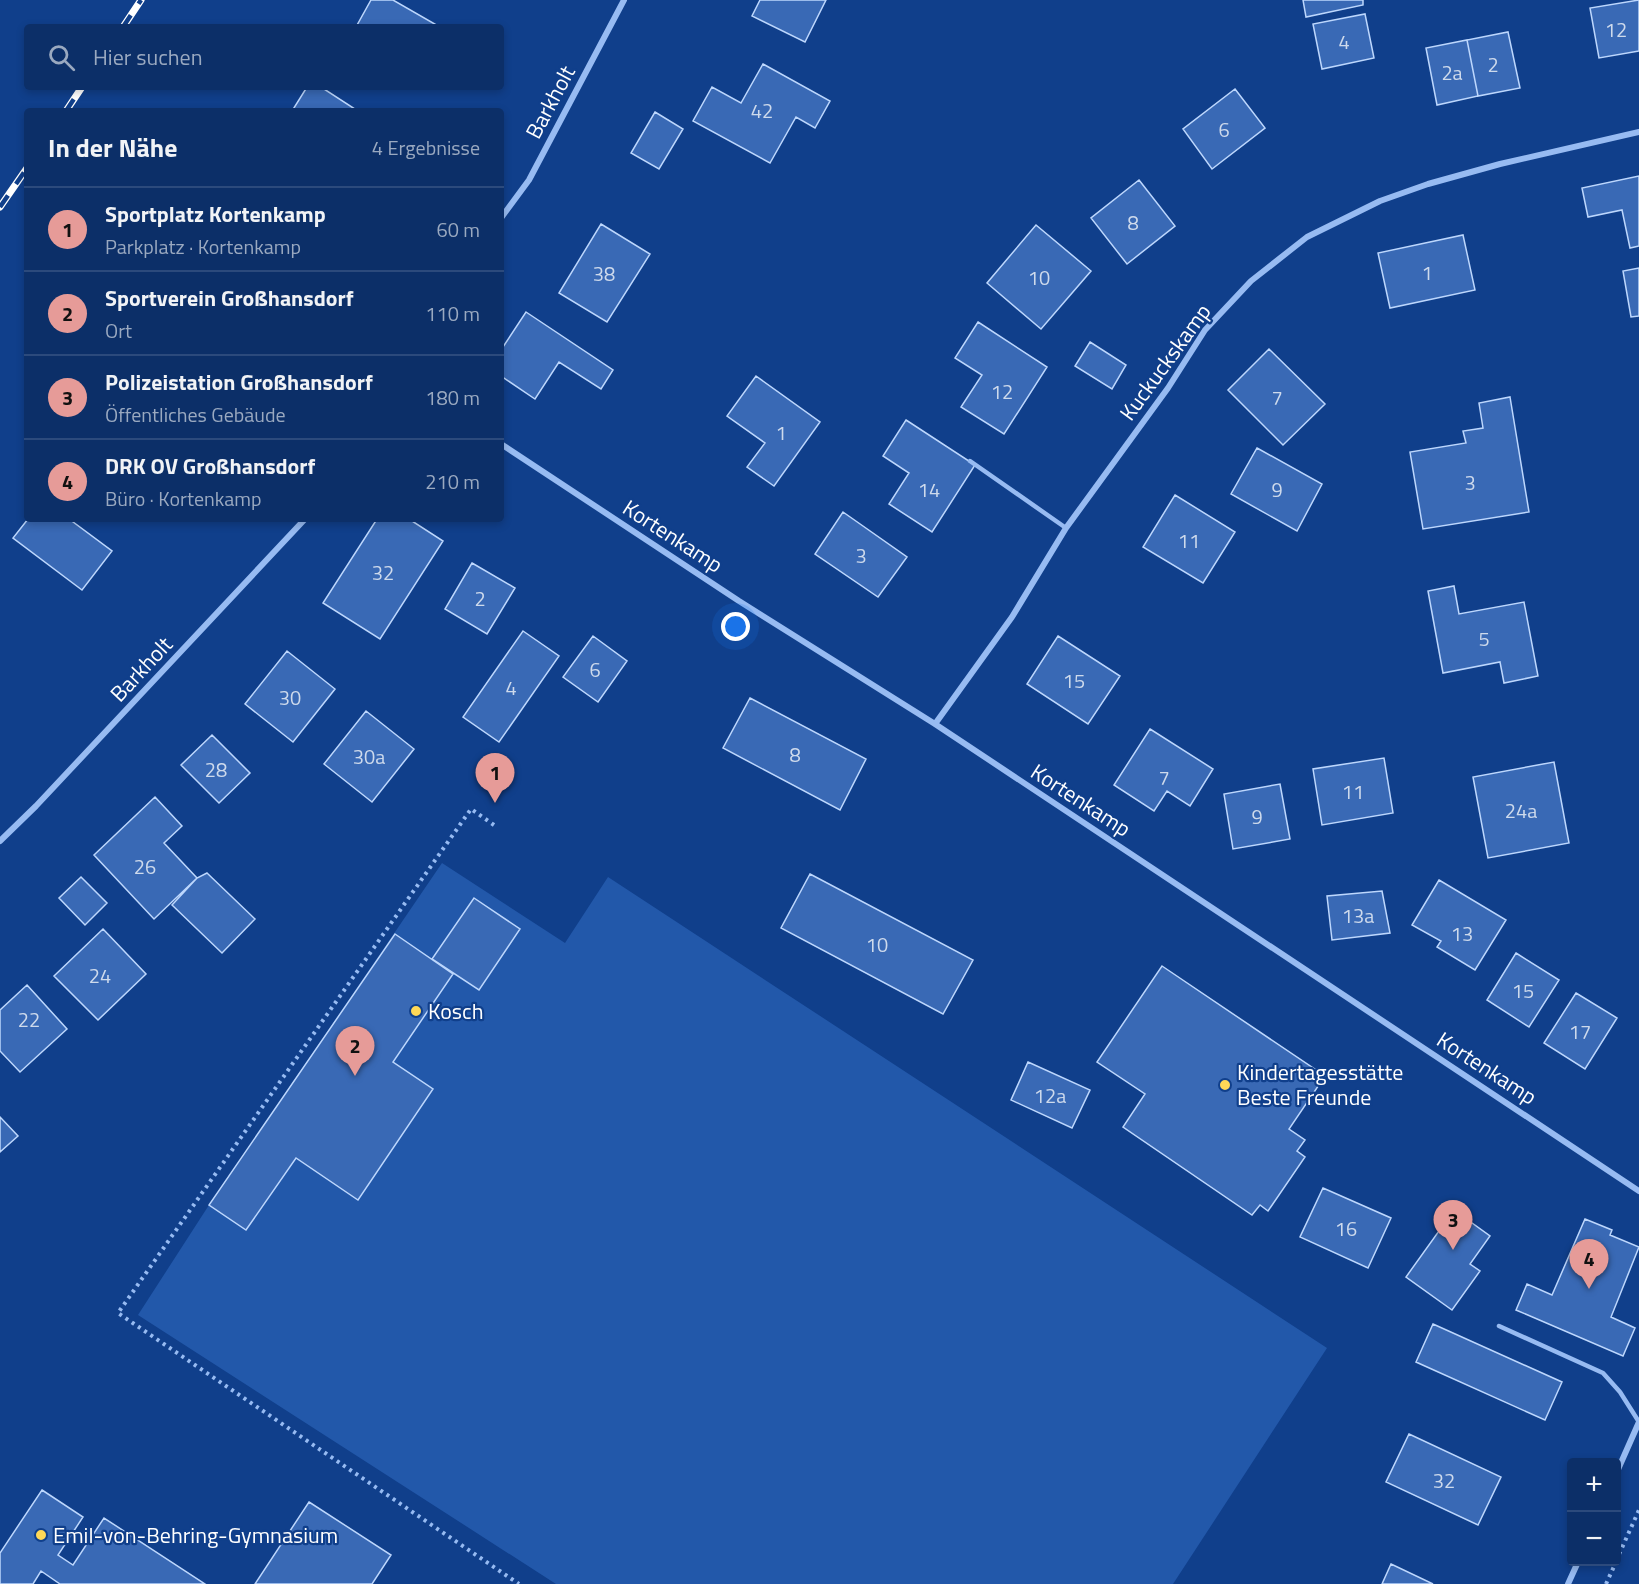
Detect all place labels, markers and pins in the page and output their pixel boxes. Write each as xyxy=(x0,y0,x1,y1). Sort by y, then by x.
pin: 1 xyxy=(476,754,514,803)
place label: Kosch xyxy=(428,994,483,1028)
marker: Kosch xyxy=(409,1004,423,1018)
pin: 2 xyxy=(336,1026,374,1076)
place label: Kindertagesstätte Beste Freunde xyxy=(1237,1055,1403,1114)
marker: Kindertagesstätte Beste Freunde xyxy=(1218,1078,1232,1092)
pin: 3 xyxy=(1434,1200,1472,1250)
pin: 4 xyxy=(1570,1240,1608,1289)
place label: Emil-von-Behring-Gymnasium xyxy=(53,1518,338,1552)
marker: Emil-von-Behring-Gymnasium xyxy=(34,1528,48,1542)

